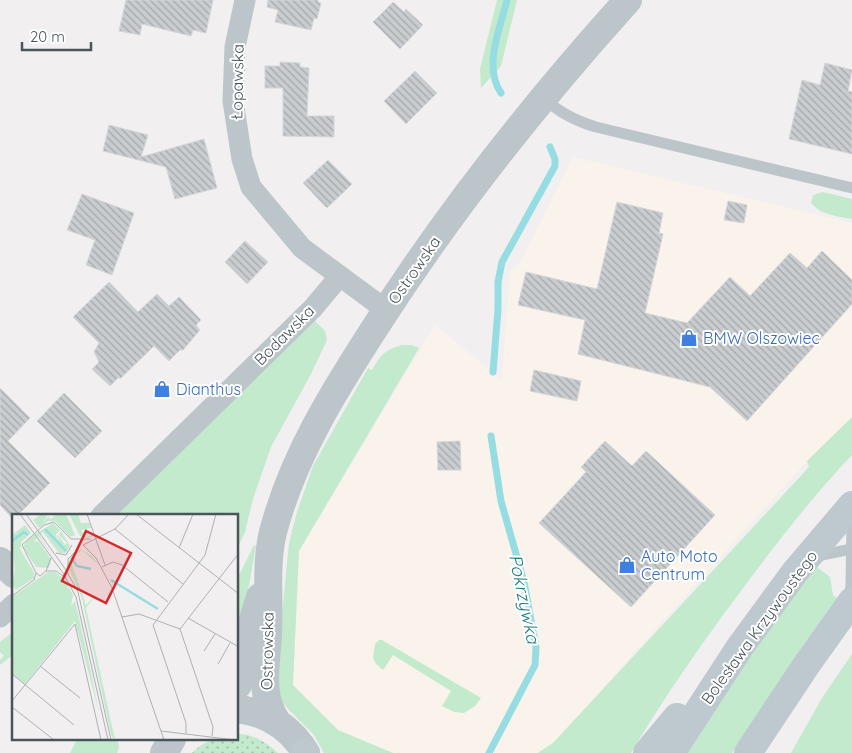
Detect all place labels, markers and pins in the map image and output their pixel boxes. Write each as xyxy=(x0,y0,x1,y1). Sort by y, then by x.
shop icon: BMW Olszowiec xyxy=(679,328,699,348)
place label: BMW Olszowiec xyxy=(703,328,820,348)
shop icon: Dianthus xyxy=(152,379,172,399)
place label: Dianthus xyxy=(176,379,241,399)
place label: Auto Moto Centrum xyxy=(641,546,718,584)
shop icon: Auto Moto Centrum xyxy=(617,555,637,575)

